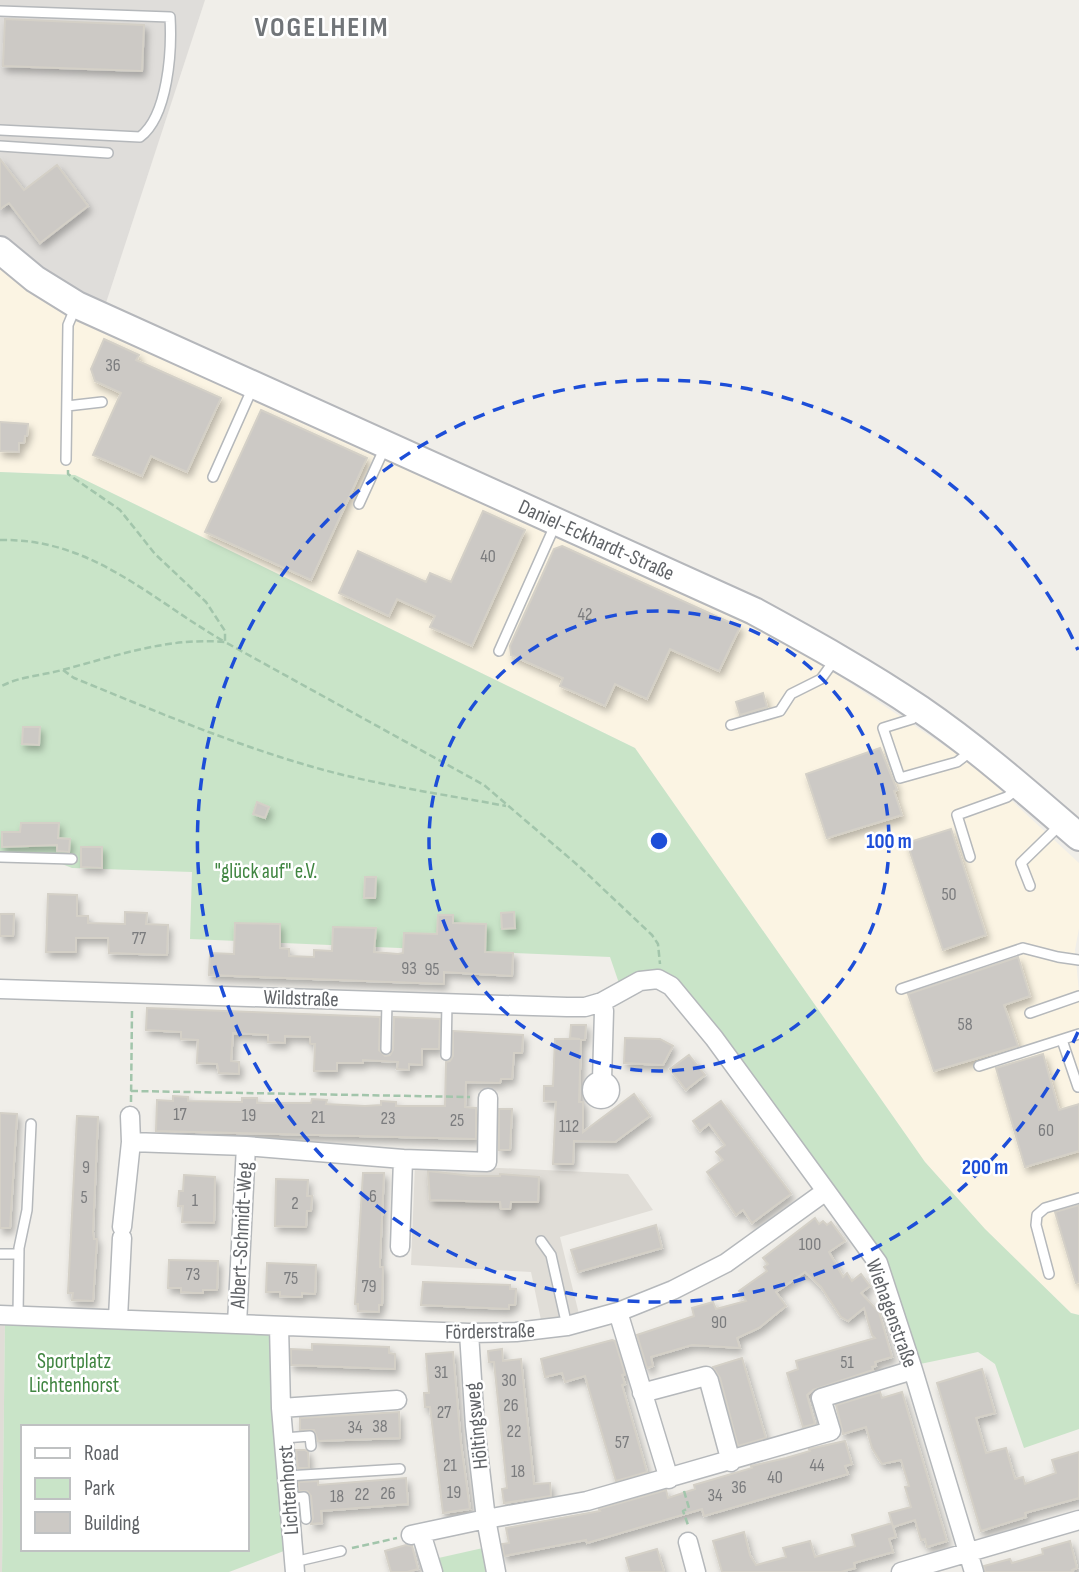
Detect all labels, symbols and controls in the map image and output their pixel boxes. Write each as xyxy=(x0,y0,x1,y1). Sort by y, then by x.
district label: VOGELHEIM xyxy=(255,11,389,44)
house number: 36 xyxy=(105,355,121,376)
street label: Daniel-Eckhardt-Straße xyxy=(515,494,678,586)
house number: 40 xyxy=(480,546,496,567)
house number: 42 xyxy=(577,604,593,625)
centre of rings xyxy=(647,829,671,853)
text: 100 m xyxy=(866,829,912,854)
park label: "glück auf" e.V. xyxy=(215,859,317,884)
house number: 50 xyxy=(941,884,957,905)
house number: 77 xyxy=(132,928,147,949)
house number: 93 xyxy=(401,958,417,979)
house number: 95 xyxy=(424,959,440,980)
street label: Wildstraße xyxy=(263,985,339,1012)
house number: 58 xyxy=(957,1014,973,1035)
house number: 17 xyxy=(173,1104,188,1125)
house number: 19 xyxy=(242,1105,256,1126)
house number: 21 xyxy=(311,1107,326,1128)
house number: 23 xyxy=(381,1108,396,1129)
house number: 25 xyxy=(450,1110,464,1131)
house number: 112 xyxy=(559,1116,579,1137)
house number: 60 xyxy=(1038,1120,1054,1141)
text: 200 m xyxy=(962,1155,1008,1180)
house number: 9 xyxy=(82,1157,90,1178)
street label: Albert-Schmidt-Weg xyxy=(225,1161,258,1310)
house number: 6 xyxy=(369,1186,377,1207)
house number: 5 xyxy=(80,1187,88,1208)
house number: 1 xyxy=(192,1190,199,1211)
house number: 2 xyxy=(291,1193,299,1214)
house number: 100 xyxy=(799,1234,821,1255)
street label: Wiehagenstraße xyxy=(860,1255,923,1371)
house number: 73 xyxy=(186,1264,200,1285)
house number: 75 xyxy=(284,1268,298,1289)
house number: 79 xyxy=(361,1276,377,1297)
house number: 90 xyxy=(711,1312,727,1333)
street label: Förderstraße xyxy=(445,1318,535,1345)
park label: Sportplatz Lichtenhorst xyxy=(29,1349,119,1398)
house number: 51 xyxy=(840,1352,854,1373)
house number: 31 xyxy=(434,1362,449,1383)
house number: 30 xyxy=(501,1370,517,1391)
street label: Höltingsweg xyxy=(460,1381,493,1471)
house number: 26 xyxy=(503,1395,519,1416)
house number: 27 xyxy=(437,1402,452,1423)
house number: 38 xyxy=(372,1416,388,1437)
house number: 34 xyxy=(347,1417,363,1438)
house number: 22 xyxy=(507,1421,521,1442)
legend xyxy=(21,1425,248,1551)
house number: 57 xyxy=(615,1432,630,1453)
text: Road xyxy=(84,1441,119,1466)
street label: Lichtenhorst xyxy=(273,1444,304,1536)
house number: 21 xyxy=(443,1455,458,1476)
house number: 44 xyxy=(809,1455,825,1476)
house number: 18 xyxy=(511,1461,525,1482)
house number: 40 xyxy=(767,1467,783,1488)
text: Park xyxy=(84,1476,115,1501)
house number: 36 xyxy=(731,1477,747,1498)
house number: 19 xyxy=(447,1482,461,1503)
house number: 26 xyxy=(380,1483,396,1504)
house number: 22 xyxy=(355,1484,369,1505)
house number: 34 xyxy=(707,1485,723,1506)
house number: 18 xyxy=(330,1486,344,1507)
text: Building xyxy=(84,1511,140,1536)

